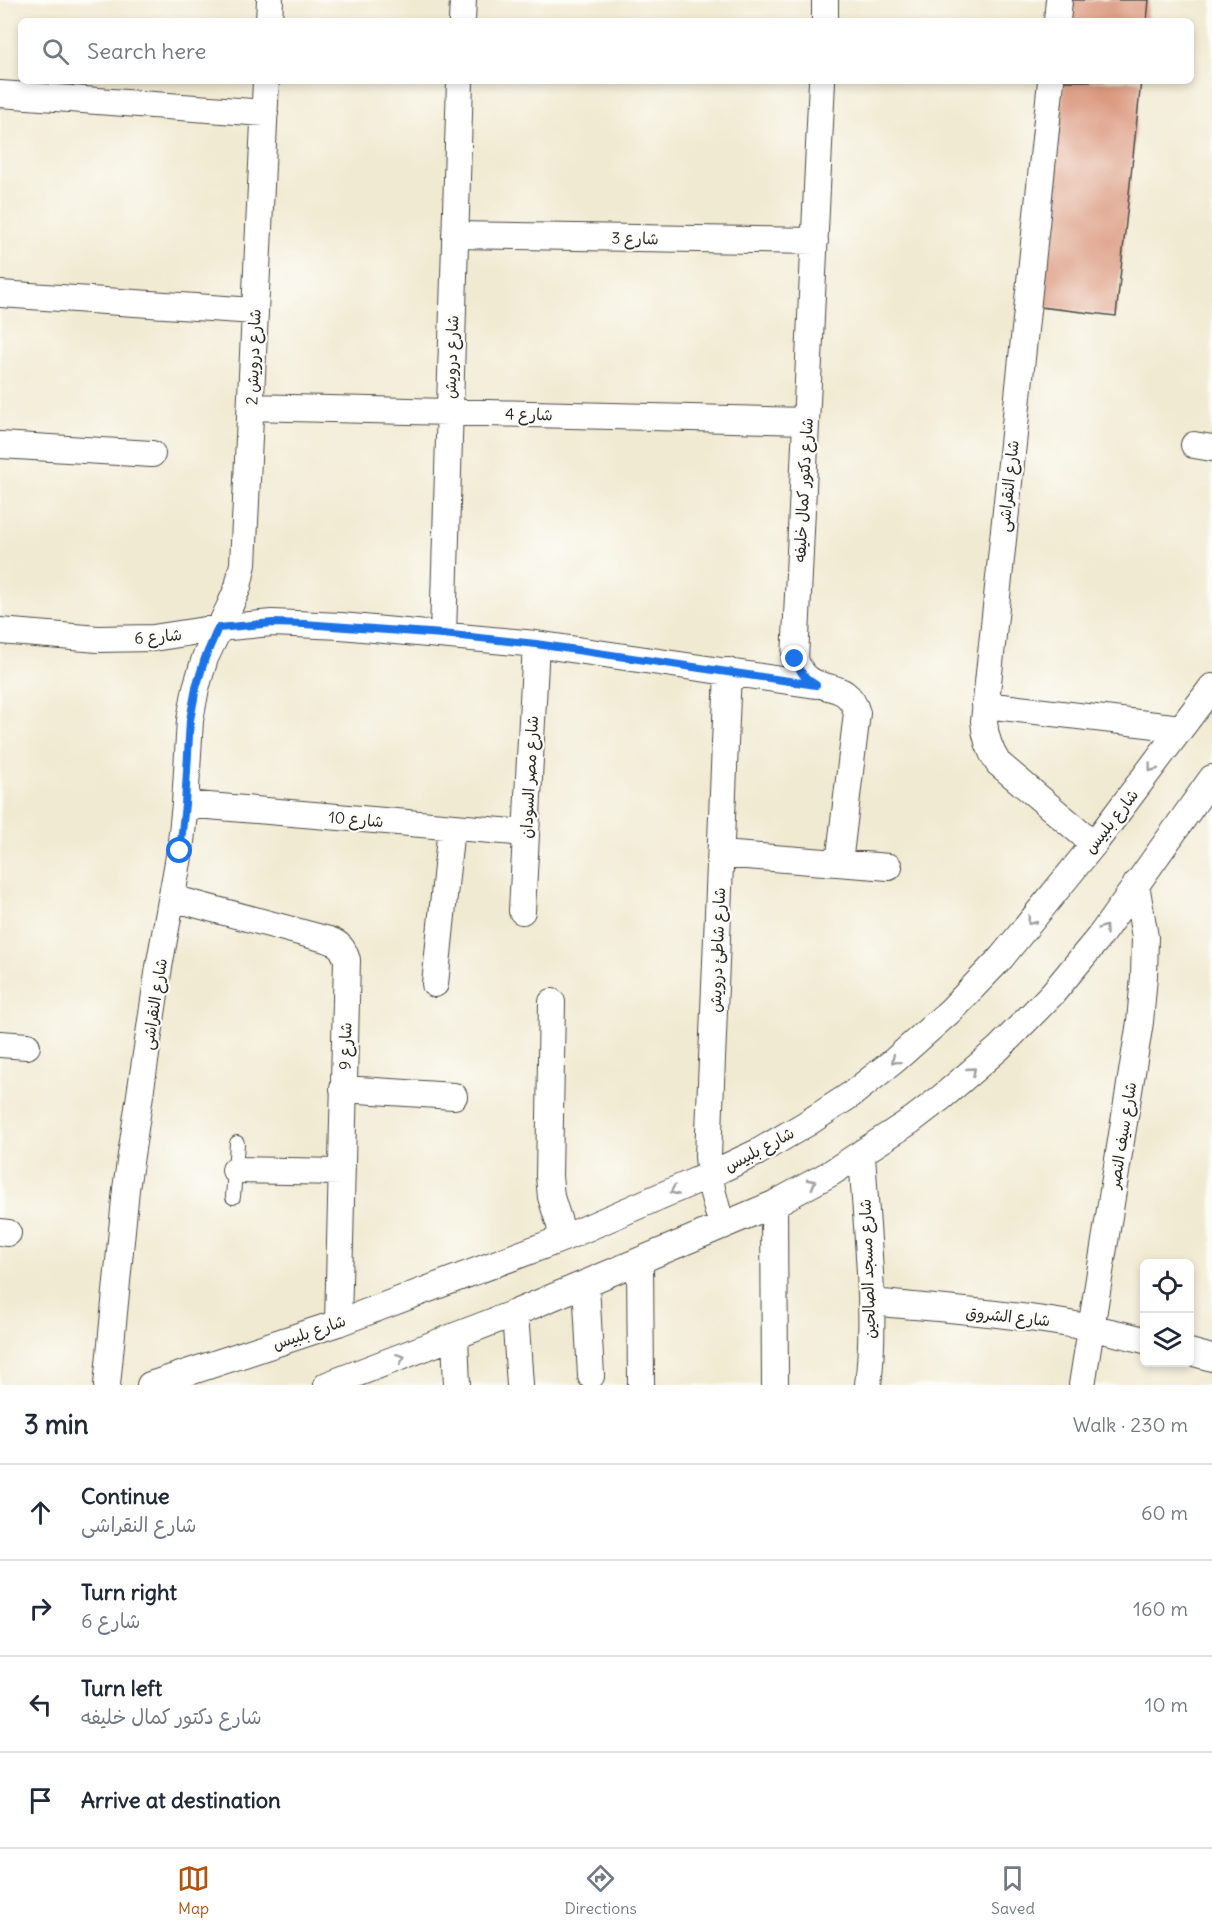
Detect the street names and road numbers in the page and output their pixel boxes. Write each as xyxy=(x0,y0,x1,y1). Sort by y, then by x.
street label: شارع 3 xyxy=(611,228,659,250)
street label: شارع درويش 2 xyxy=(241,309,267,406)
street label: شارع درويش xyxy=(440,315,464,399)
street label: شارع 4 xyxy=(505,404,553,426)
street label: شارع دكتور كمال خليفه xyxy=(789,417,819,563)
street label: شارع النقراشى xyxy=(993,439,1025,533)
street label: شارع 6 xyxy=(133,624,183,650)
street label: شارع مصر السودان xyxy=(516,715,544,839)
street label: شارع بلبيس xyxy=(1080,785,1144,858)
street label: شارع 10 xyxy=(327,807,384,833)
street label: شارع شاطئ درويش xyxy=(705,887,731,1013)
street label: شارع النقراشى xyxy=(137,957,173,1052)
street label: شارع 9 xyxy=(335,1022,357,1070)
street label: شارع سيف النصر xyxy=(1103,1080,1142,1192)
street label: شارع بلبيس xyxy=(721,1122,798,1177)
street label: شارع مسجد الصالحين xyxy=(855,1198,881,1339)
street label: شارع الشروق xyxy=(965,1302,1051,1332)
street label: شارع بلبيس xyxy=(270,1310,349,1356)

